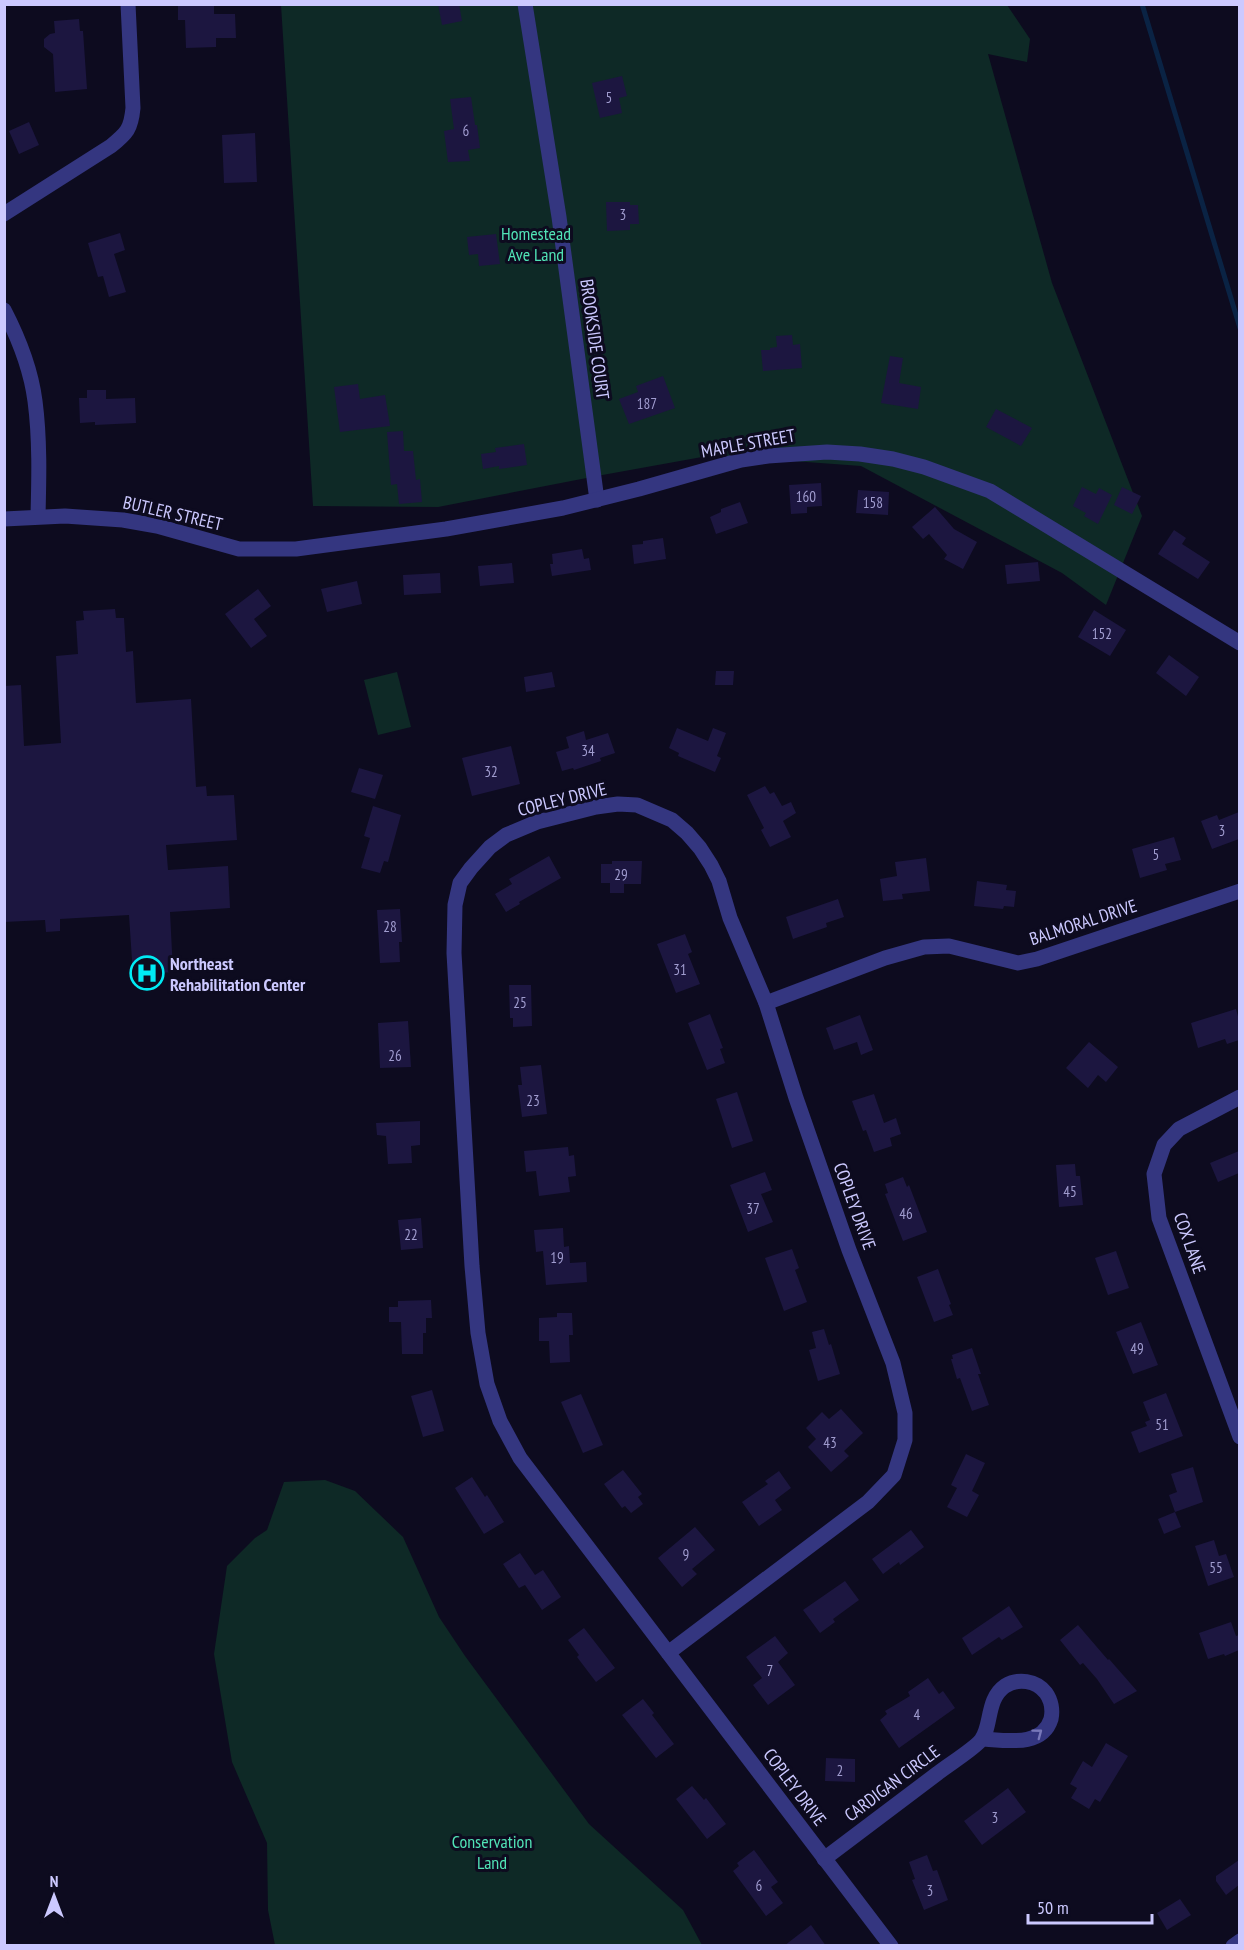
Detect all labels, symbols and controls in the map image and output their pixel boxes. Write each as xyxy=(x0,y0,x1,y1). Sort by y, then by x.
house number: 5 xyxy=(606,88,612,107)
house number: 6 xyxy=(463,121,470,140)
house number: 3 xyxy=(620,205,626,224)
park label: Homestead Ave Land xyxy=(501,222,571,266)
street label: BROOKSIDE COURT xyxy=(575,277,615,401)
house number: 187 xyxy=(637,394,657,413)
street label: MAPLE STREET xyxy=(699,423,797,463)
house number: 160 xyxy=(796,487,816,506)
street label: BUTLER STREET xyxy=(121,490,225,536)
house number: 158 xyxy=(863,493,883,512)
house number: 152 xyxy=(1092,624,1112,643)
house number: 34 xyxy=(581,741,595,760)
house number: 32 xyxy=(484,762,498,781)
street label: COPLEY DRIVE xyxy=(515,777,609,821)
house number: 3 xyxy=(1219,821,1225,840)
house number: 5 xyxy=(1153,845,1159,864)
house number: 29 xyxy=(614,865,628,884)
street label: BALMORAL DRIVE xyxy=(1026,894,1140,950)
house number: 28 xyxy=(383,917,397,936)
place label: Northeast Rehabilitation Center xyxy=(170,952,306,996)
hospital icon: Northeast Rehabilitation Center xyxy=(129,955,165,991)
house number: 31 xyxy=(673,960,687,979)
house number: 25 xyxy=(513,993,527,1012)
house number: 26 xyxy=(388,1046,402,1065)
house number: 23 xyxy=(526,1091,540,1110)
street label: COPLEY DRIVE xyxy=(829,1159,881,1253)
house number: 45 xyxy=(1063,1182,1077,1201)
house number: 37 xyxy=(746,1199,760,1218)
house number: 46 xyxy=(899,1204,913,1223)
street label: COX LANE xyxy=(1169,1209,1211,1277)
house number: 22 xyxy=(404,1225,418,1244)
house number: 19 xyxy=(550,1248,564,1267)
house number: 49 xyxy=(1130,1339,1144,1358)
house number: 51 xyxy=(1155,1415,1169,1434)
house number: 43 xyxy=(823,1433,837,1452)
house number: 9 xyxy=(683,1545,689,1564)
house number: 55 xyxy=(1209,1558,1223,1577)
house number: 7 xyxy=(767,1661,773,1680)
house number: 4 xyxy=(914,1705,921,1724)
one-way arrow xyxy=(1032,1729,1043,1740)
street label: CARDIGAN CIRCLE xyxy=(840,1740,944,1826)
street label: COPLEY DRIVE xyxy=(758,1744,832,1830)
house number: 2 xyxy=(837,1761,843,1780)
house number: 3 xyxy=(992,1808,998,1827)
park label: Conservation Land xyxy=(452,1830,532,1874)
north arrow xyxy=(24,1866,84,1926)
text: N xyxy=(50,1871,58,1891)
house number: 6 xyxy=(756,1876,763,1895)
house number: 3 xyxy=(927,1881,933,1900)
scale bar xyxy=(1028,1887,1152,1925)
text: 50 m xyxy=(1037,1896,1069,1919)

